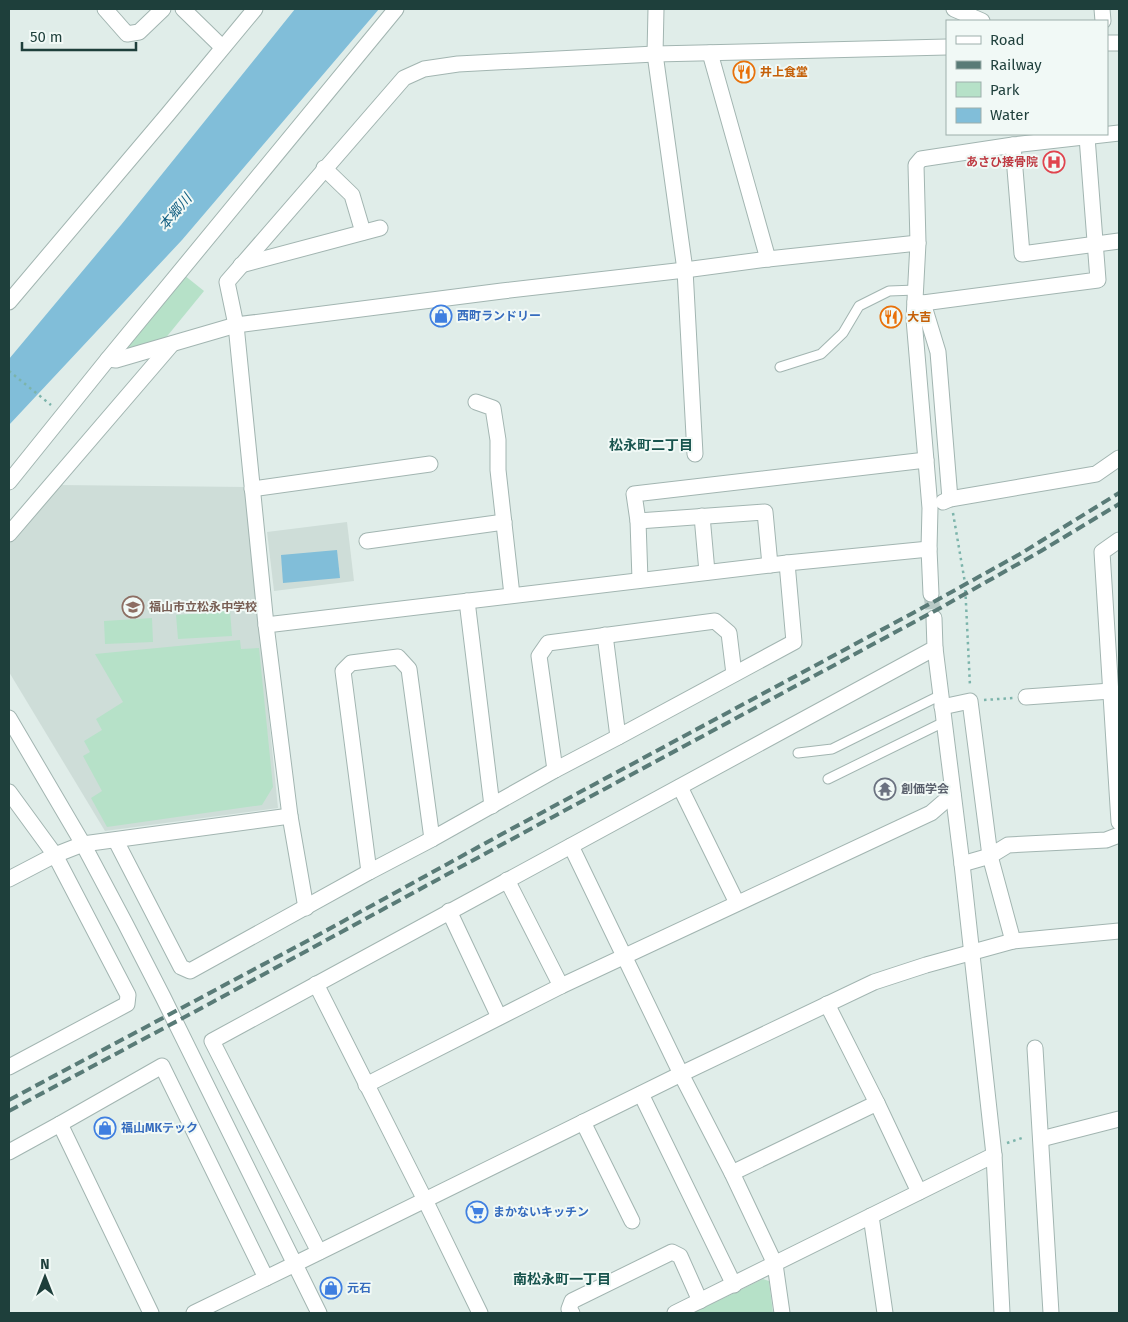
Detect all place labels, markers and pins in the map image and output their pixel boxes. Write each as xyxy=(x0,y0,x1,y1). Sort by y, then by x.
restaurant icon: 井上食堂 xyxy=(732,60,756,84)
place label: 井上食堂 xyxy=(760,65,808,79)
hospital icon: あさひ接骨院 xyxy=(1042,150,1066,174)
place label: あさひ接骨院 xyxy=(966,155,1038,169)
shop icon: 西町ランドリー xyxy=(429,304,453,328)
restaurant icon: 大吉 xyxy=(879,305,903,329)
place label: 西町ランドリー xyxy=(457,309,541,323)
place label: 大吉 xyxy=(907,310,931,324)
school or university icon: 福山市立松永中学校 xyxy=(121,595,145,619)
place label: 福山市立松永中学校 xyxy=(149,600,257,614)
temple icon: 創価学会 xyxy=(873,777,897,801)
place label: 創価学会 xyxy=(901,782,949,796)
shop icon: 福山MKテック xyxy=(93,1116,117,1140)
place label: 福山MKテック xyxy=(121,1121,198,1135)
supermarket icon: まかないキッチン xyxy=(465,1200,489,1224)
place label: まかないキッチン xyxy=(493,1205,589,1219)
shop icon: 元石 xyxy=(319,1276,343,1300)
place label: 元石 xyxy=(347,1281,371,1295)

